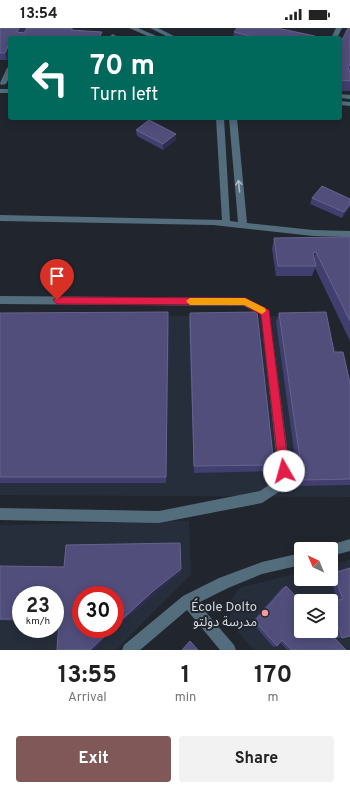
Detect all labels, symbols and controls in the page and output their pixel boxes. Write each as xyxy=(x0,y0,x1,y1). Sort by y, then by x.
text: 13:54 xyxy=(20,5,58,24)
text: 70 m xyxy=(90,49,155,85)
icon: left xyxy=(24,52,76,104)
text: Turn left xyxy=(90,84,158,107)
one-way arrow xyxy=(235,180,243,193)
pin xyxy=(40,259,74,300)
icon: arrive xyxy=(46,265,68,287)
position arrow xyxy=(263,450,305,492)
north arrow xyxy=(294,542,338,586)
map controls xyxy=(294,542,338,638)
speed limit sign: 30 xyxy=(72,586,124,638)
text: 23 xyxy=(26,594,50,620)
button: layers xyxy=(294,594,338,638)
place label: École Dolto مدرسة دولتو xyxy=(191,598,257,631)
marker: École Dolto مدرسة دولتو xyxy=(260,608,270,618)
text: km/h xyxy=(26,615,50,628)
text: 13:55 xyxy=(58,661,117,691)
text: 1 xyxy=(181,661,190,691)
text: 170 xyxy=(254,661,292,691)
text: Arrival xyxy=(68,690,107,706)
text: min xyxy=(175,690,196,706)
text: m xyxy=(268,690,279,706)
button: Exit xyxy=(16,736,171,782)
button: Share xyxy=(179,736,334,782)

